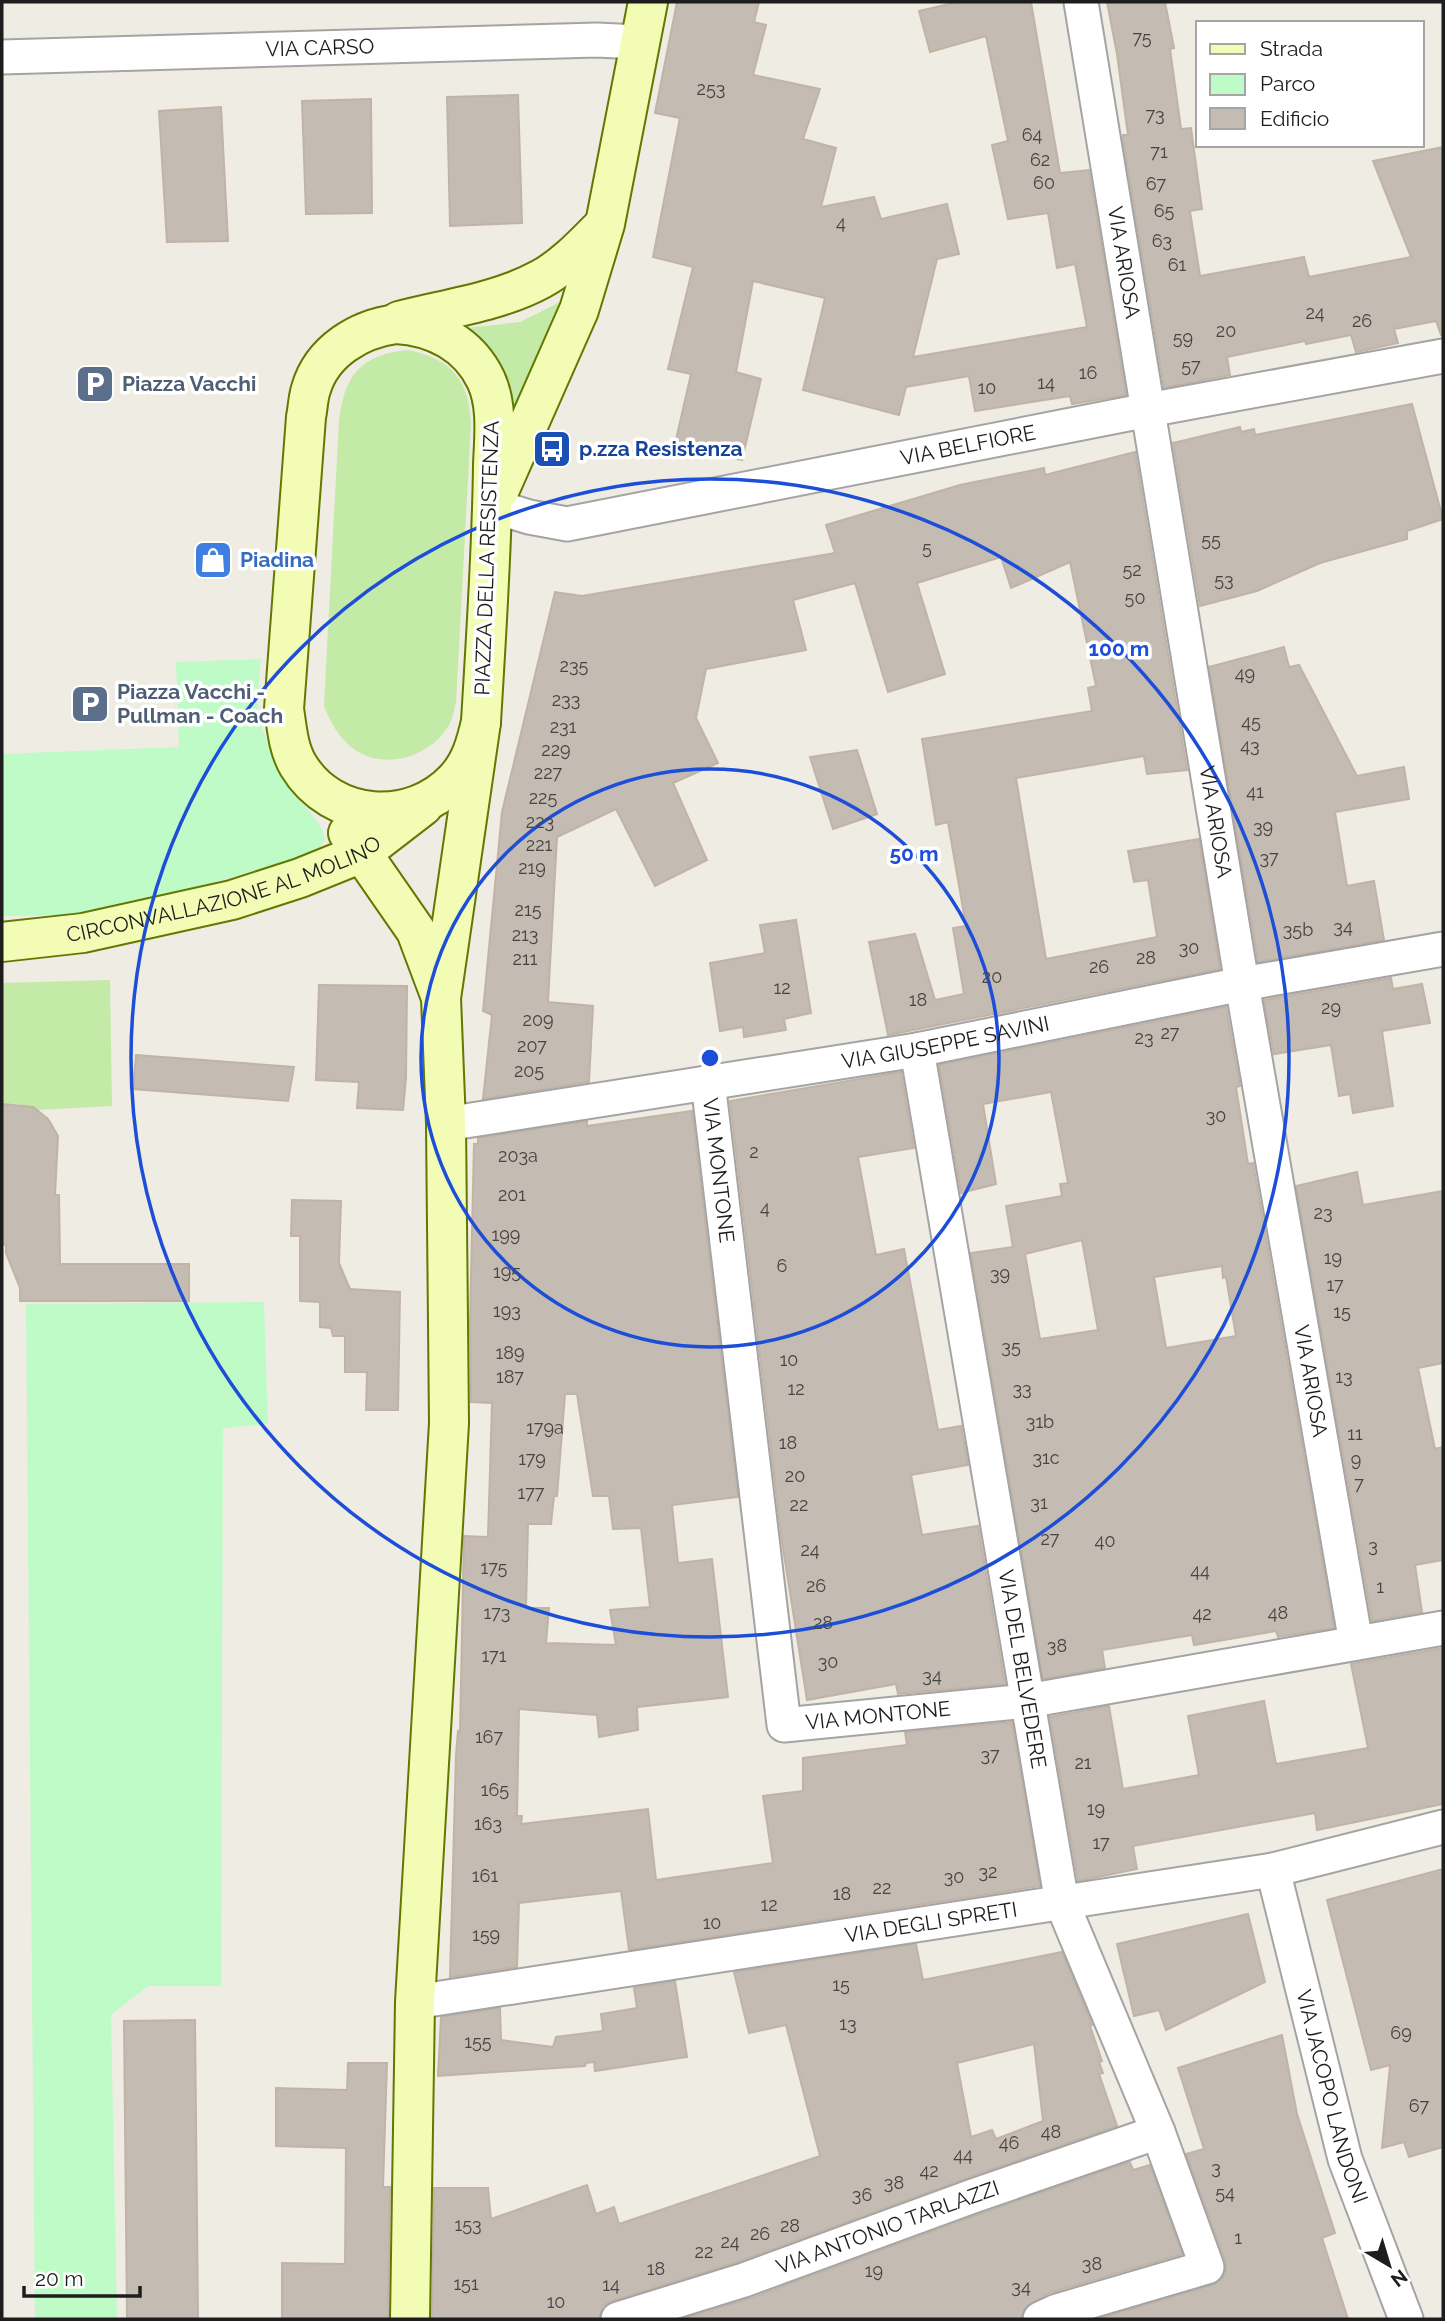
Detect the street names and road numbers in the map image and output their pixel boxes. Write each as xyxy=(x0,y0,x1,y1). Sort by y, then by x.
street label: VIA CARSO xyxy=(265,33,375,61)
street label: VIA ARIOSA xyxy=(1103,204,1146,320)
street label: VIA BELFIORE xyxy=(898,419,1038,470)
street label: PIAZZA DELLA RESISTENZA xyxy=(469,420,504,696)
street label: VIA ARIOSA xyxy=(1194,764,1237,880)
street label: CIRCONVALLAZIONE AL MOLINO xyxy=(65,830,386,947)
street label: VIA GIUSEPPE SAVINI xyxy=(840,1010,1051,1074)
street label: VIA MONTONE xyxy=(698,1096,740,1244)
street label: VIA ARIOSA xyxy=(1289,1323,1333,1439)
street label: VIA DEL BELVEDERE xyxy=(994,1568,1052,1770)
street label: VIA MONTONE xyxy=(804,1696,952,1735)
street label: VIA DEGLI SPRETI xyxy=(843,1897,1019,1948)
street label: VIA JACOPO LANDONI xyxy=(1291,1987,1374,2207)
street label: VIA ANTONIO TARLAZZI xyxy=(773,2175,1002,2279)

